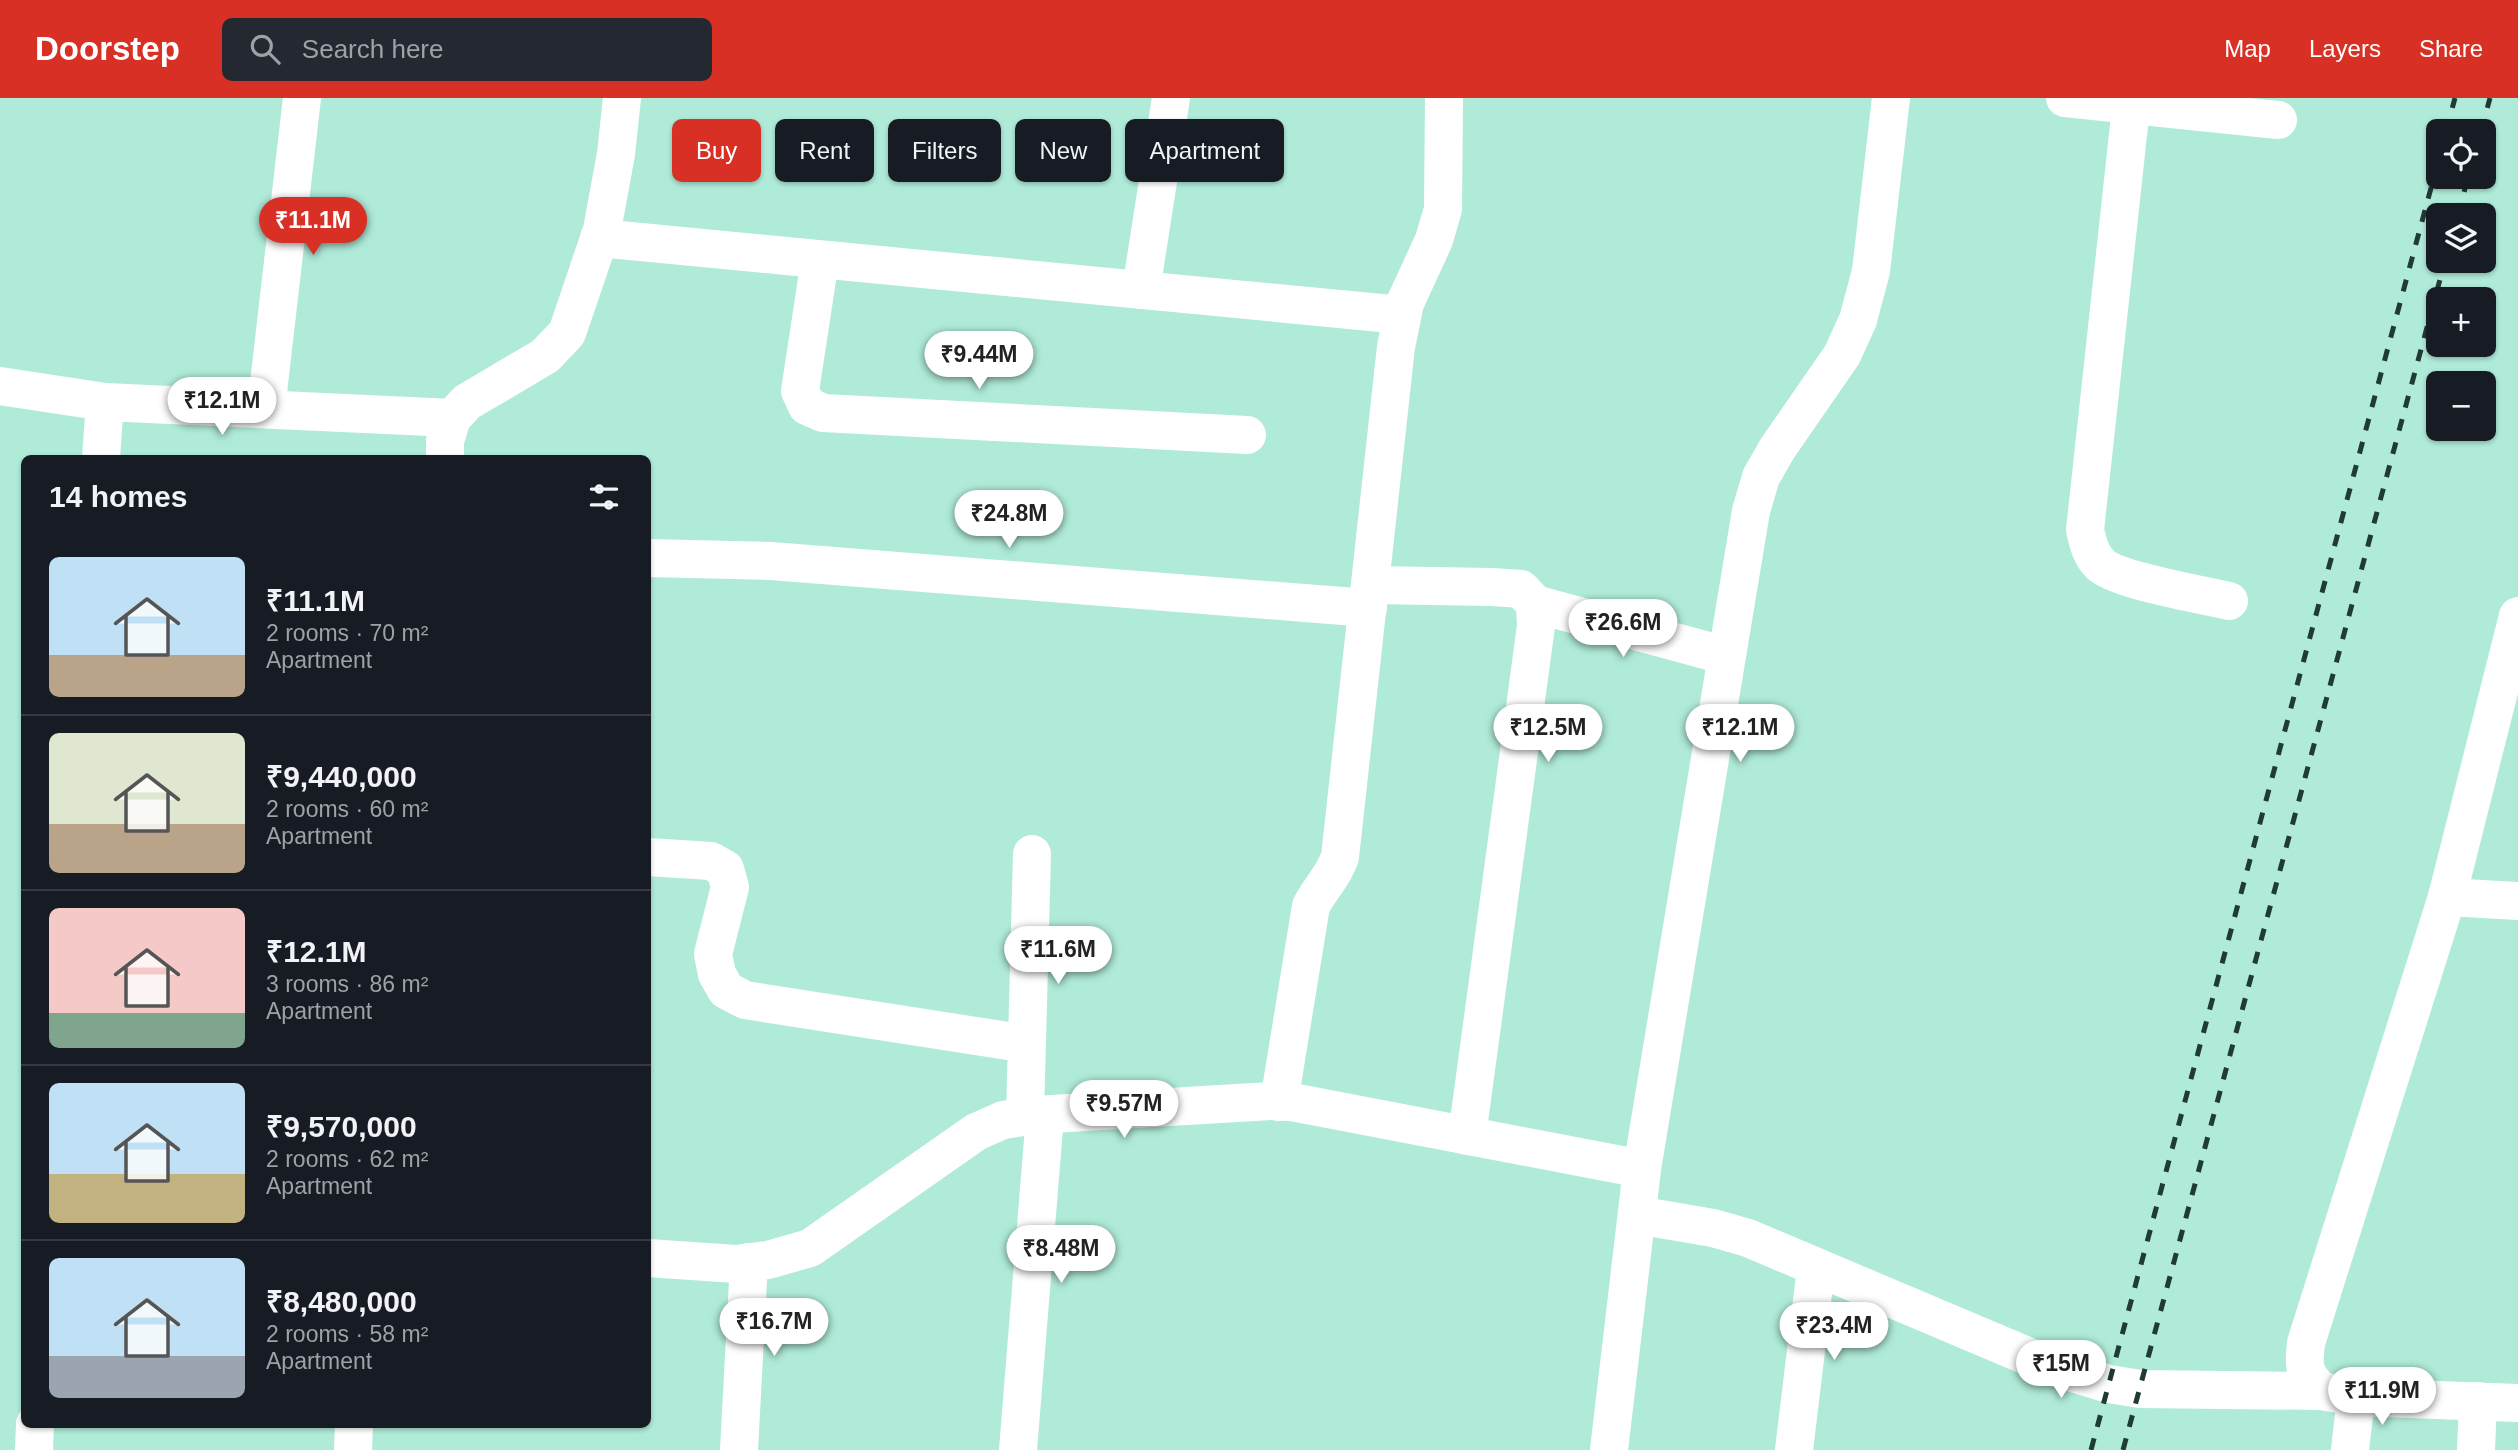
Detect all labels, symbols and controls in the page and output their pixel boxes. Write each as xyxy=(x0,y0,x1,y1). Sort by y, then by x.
search box xyxy=(222,18,712,81)
text: Doorstep xyxy=(35,30,180,67)
icon: search xyxy=(246,30,284,68)
text: Search here xyxy=(302,34,444,64)
text: Map xyxy=(2224,35,2271,62)
text: Layers xyxy=(2309,35,2381,62)
text: Share xyxy=(2419,35,2483,62)
chip: Buy xyxy=(672,119,761,182)
chip: Rent xyxy=(775,119,874,182)
chip: Filters xyxy=(888,119,1001,182)
chip: New xyxy=(1015,119,1111,182)
chip: Apartment xyxy=(1125,119,1284,182)
map controls xyxy=(2426,119,2496,441)
button: locate xyxy=(2426,119,2496,189)
pin: ₹11.1M xyxy=(256,198,370,257)
button: layers xyxy=(2426,203,2496,273)
text: ₹11.1M xyxy=(275,207,351,233)
button: + xyxy=(2426,287,2496,357)
pin: ₹9.44M xyxy=(922,331,1036,391)
text: ₹9.44M xyxy=(940,341,1018,367)
button: − xyxy=(2426,371,2496,441)
pin: ₹12.1M xyxy=(165,378,279,437)
text: ₹12.1M xyxy=(183,387,261,413)
icon: filters xyxy=(585,478,623,516)
text: 14 homes xyxy=(49,480,187,513)
pin: ₹24.8M xyxy=(952,490,1066,550)
text: ₹24.8M xyxy=(970,500,1048,526)
text: ₹11.1M xyxy=(266,584,365,617)
icon: home xyxy=(105,585,189,669)
pin: ₹26.6M xyxy=(1566,600,1680,659)
text: ₹26.6M xyxy=(1584,609,1662,635)
text: 2 rooms · 70 m² xyxy=(266,620,428,646)
text: Apartment xyxy=(266,647,372,673)
pin: ₹12.5M xyxy=(1491,704,1605,764)
pin: ₹12.1M xyxy=(1683,704,1797,764)
text: ₹12.5M xyxy=(1509,714,1587,740)
text: ₹12.1M xyxy=(1701,714,1779,740)
text: ₹9,440,000 xyxy=(266,760,417,793)
icon: home xyxy=(105,761,189,845)
text: 2 rooms · 60 m² xyxy=(266,796,428,822)
text: Apartment xyxy=(266,823,372,849)
pin: ₹11.6M xyxy=(1001,926,1115,986)
text: ₹12.1M xyxy=(266,935,367,968)
icon: home xyxy=(105,936,189,1020)
text: ₹11.6M xyxy=(1020,936,1096,962)
text: 3 rooms · 86 m² xyxy=(266,971,428,997)
text: Apartment xyxy=(266,998,372,1024)
pin: ₹9.57M xyxy=(1067,1080,1181,1140)
text: ₹9.57M xyxy=(1085,1090,1163,1116)
text: ₹9,570,000 xyxy=(266,1110,417,1143)
icon: home xyxy=(105,1111,189,1195)
text: 2 rooms · 62 m² xyxy=(266,1146,428,1172)
text: Apartment xyxy=(266,1173,372,1199)
pin: ₹8.48M xyxy=(1004,1226,1118,1285)
text: ₹8.48M xyxy=(1022,1235,1100,1261)
text: ₹8,480,000 xyxy=(266,1285,417,1318)
icon: home xyxy=(105,1286,189,1370)
pin: ₹16.7M xyxy=(717,1298,831,1358)
pin: ₹23.4M xyxy=(1777,1302,1891,1362)
text: ₹16.7M xyxy=(735,1308,813,1334)
text: ₹23.4M xyxy=(1795,1312,1873,1338)
text: 2 rooms · 58 m² xyxy=(266,1321,428,1347)
pin: ₹15M xyxy=(2020,1340,2102,1400)
text: Apartment xyxy=(266,1348,372,1374)
text: ₹15M xyxy=(2032,1350,2090,1376)
pin: ₹11.9M xyxy=(2325,1368,2439,1427)
text: ₹11.9M xyxy=(2344,1377,2420,1403)

